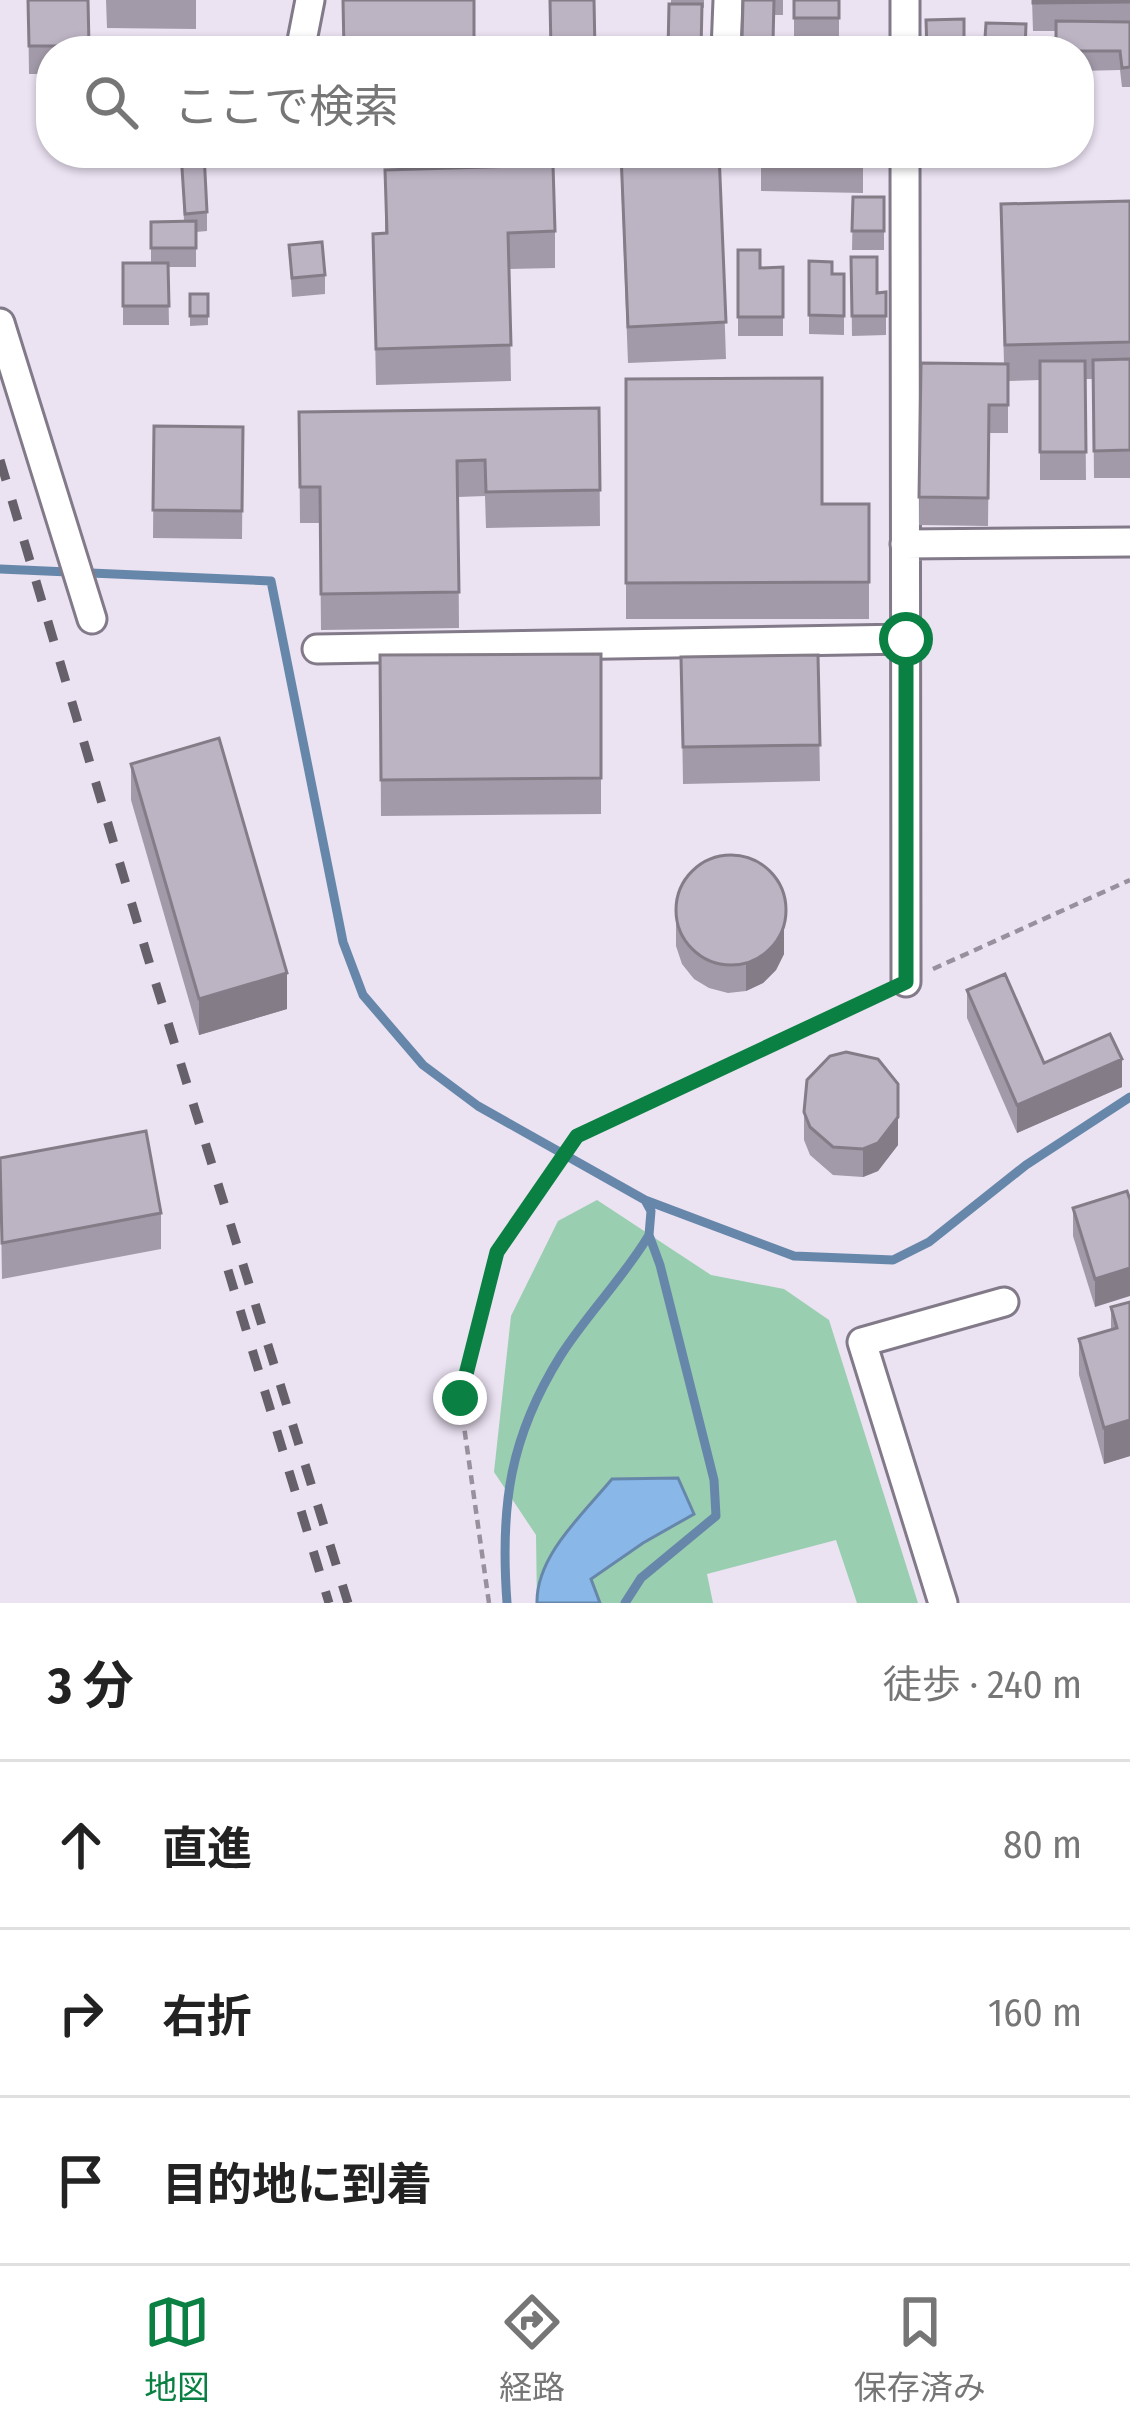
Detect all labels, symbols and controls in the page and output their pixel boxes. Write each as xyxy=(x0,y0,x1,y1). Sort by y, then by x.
search box xyxy=(36,36,1094,168)
icon: search xyxy=(78,69,144,135)
text: ここで検索 xyxy=(174,80,399,134)
route start xyxy=(879,612,933,666)
route end xyxy=(433,1371,487,1425)
text: 3 分 xyxy=(48,1655,134,1717)
text: 徒歩 · 240 m xyxy=(883,1662,1082,1708)
icon: ahead xyxy=(48,1812,114,1878)
text: 直進 xyxy=(162,1822,252,1876)
text: 80 m xyxy=(1003,1822,1082,1868)
icon: right xyxy=(48,1980,114,2046)
text: 右折 xyxy=(162,1990,252,2044)
text: 160 m xyxy=(988,1990,1082,2036)
icon: arrive xyxy=(48,2148,114,2214)
text: 目的地に到着 xyxy=(162,2158,432,2212)
tab: 地図 xyxy=(144,2289,210,2409)
tab: 経路 xyxy=(499,2289,565,2409)
tab: 保存済み xyxy=(854,2289,986,2409)

